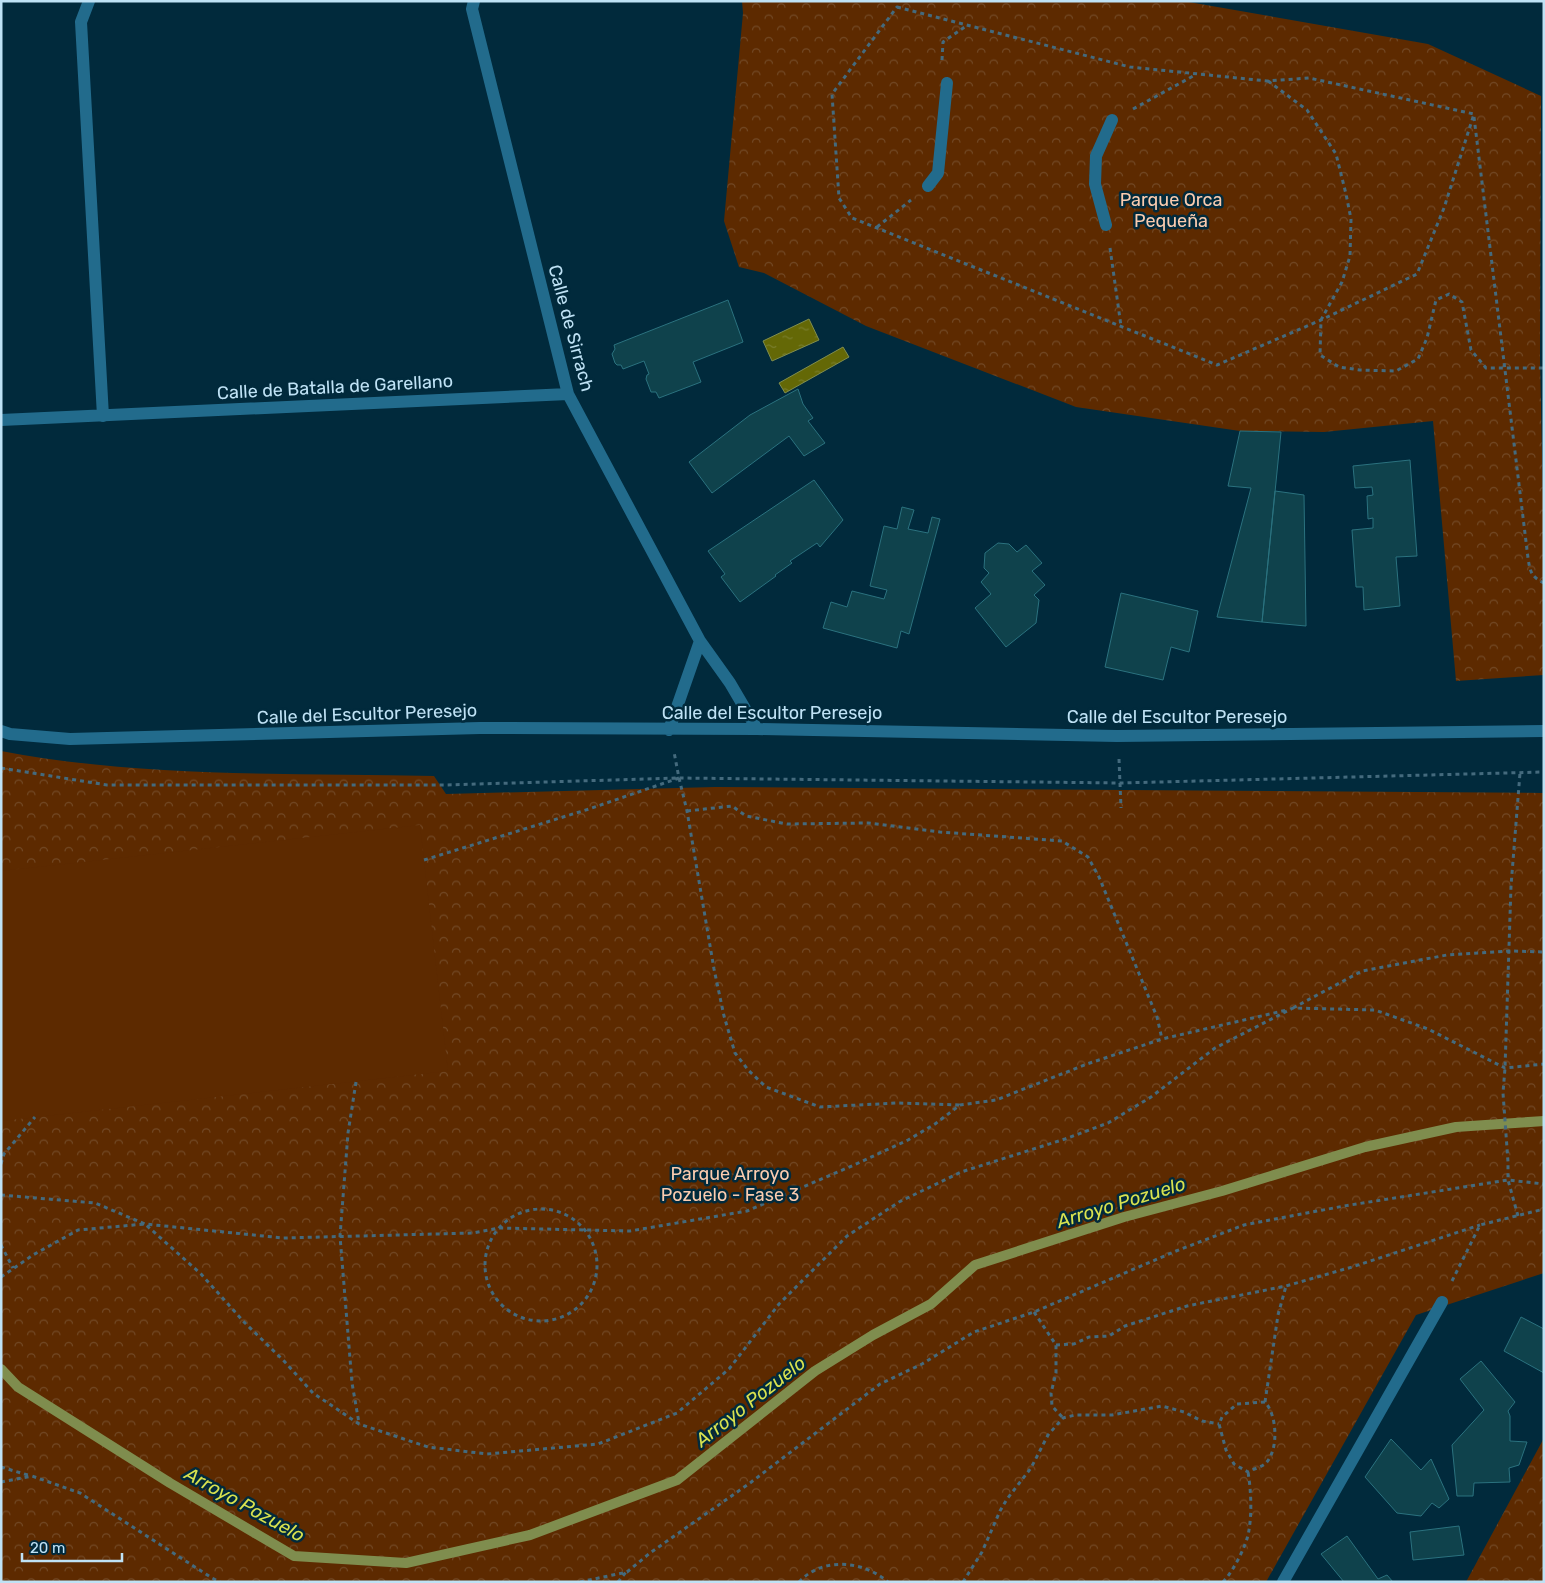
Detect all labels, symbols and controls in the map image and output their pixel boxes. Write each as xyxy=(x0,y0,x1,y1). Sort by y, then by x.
park label: Parque Orca Pequeña xyxy=(1120,189,1222,232)
street label: Calle de Sirrach xyxy=(544,262,598,394)
street label: Calle de Batalla de Garellano xyxy=(216,370,454,404)
street label: Calle del Escultor Peresejo xyxy=(256,699,478,729)
street label: Calle del Escultor Peresejo xyxy=(662,702,882,724)
street label: Calle del Escultor Peresejo xyxy=(1067,706,1287,728)
park label: Parque Arroyo Pozuelo - Fase 3 xyxy=(661,1163,799,1206)
water label: Arroyo Pozuelo xyxy=(1053,1172,1189,1233)
water label: Arroyo Pozuelo xyxy=(690,1351,810,1452)
water label: Arroyo Pozuelo xyxy=(180,1462,309,1547)
scale bar xyxy=(22,1530,122,1562)
text: 20 m xyxy=(30,1539,65,1557)

